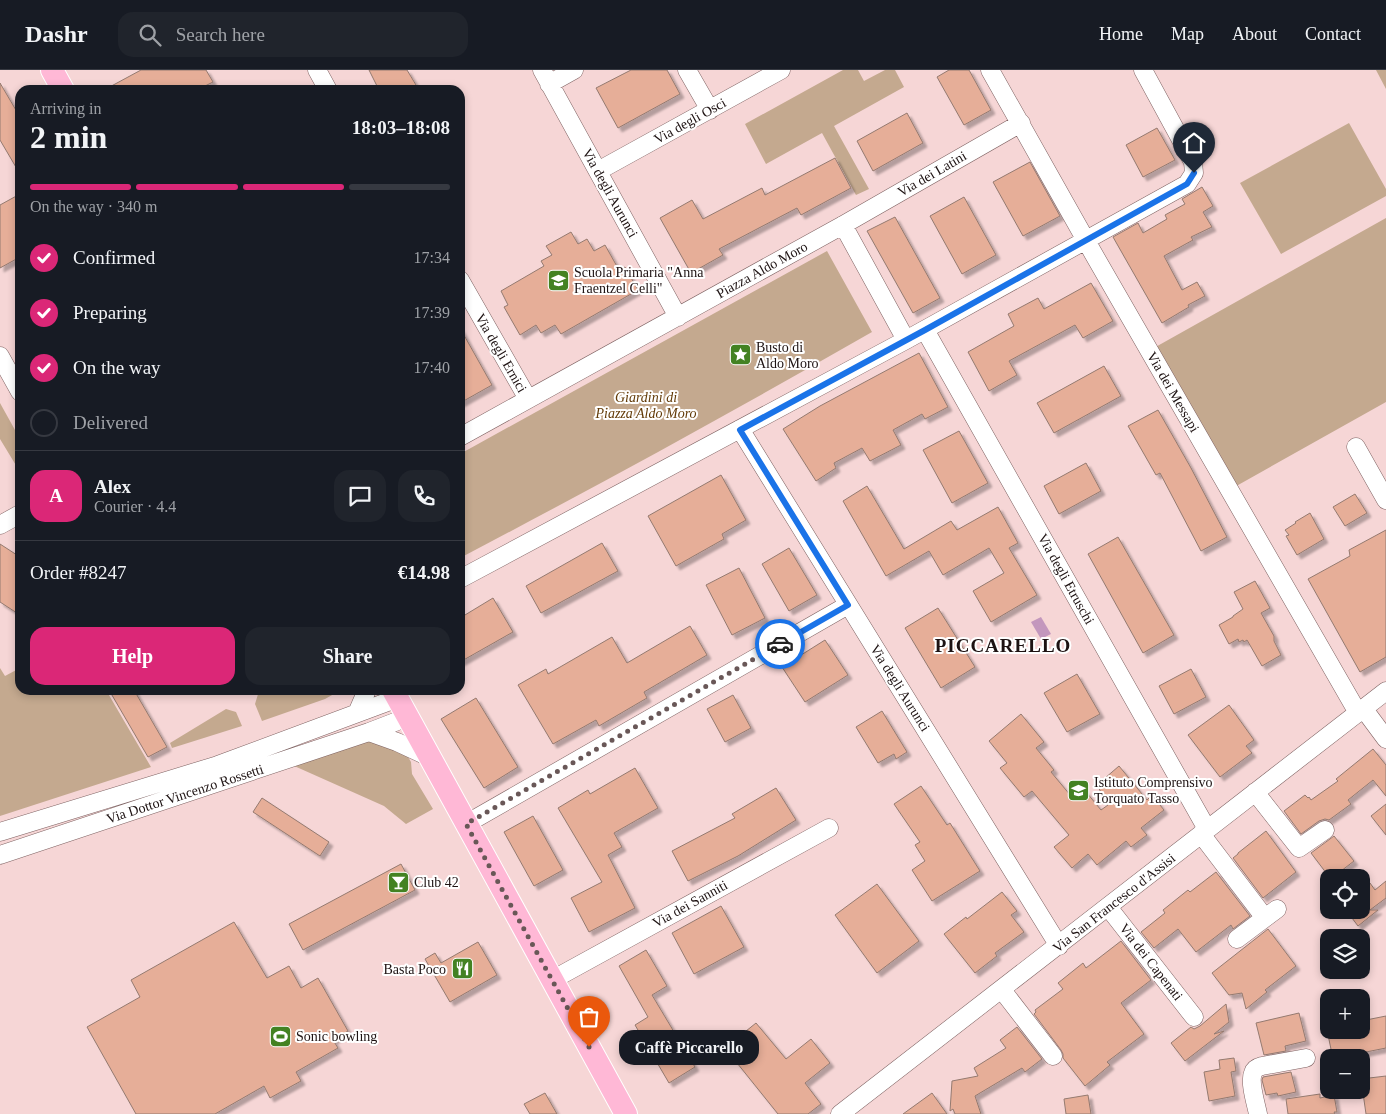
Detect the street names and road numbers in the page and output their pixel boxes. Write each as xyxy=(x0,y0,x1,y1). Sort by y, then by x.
street label: Via degli Osci xyxy=(651,95,729,147)
street label: Via degli Aurunci xyxy=(579,146,641,240)
street label: Via dei Latini xyxy=(895,148,969,200)
street label: Piazza Aldo Moro xyxy=(714,239,810,301)
street label: Via degli Ernici xyxy=(472,311,530,395)
street label: Via dei Messapi xyxy=(1144,349,1202,435)
street label: Via degli Etruschi xyxy=(1035,531,1097,627)
street label: Via degli Aurunci xyxy=(867,642,933,734)
street label: Via Dottor Vincenzo Rossetti xyxy=(105,761,265,826)
street label: Via San Francesco d'Assisi xyxy=(1050,850,1178,956)
street label: Via dei Sanniti xyxy=(650,877,730,931)
street label: Via dei Capenati xyxy=(1116,921,1186,1003)

